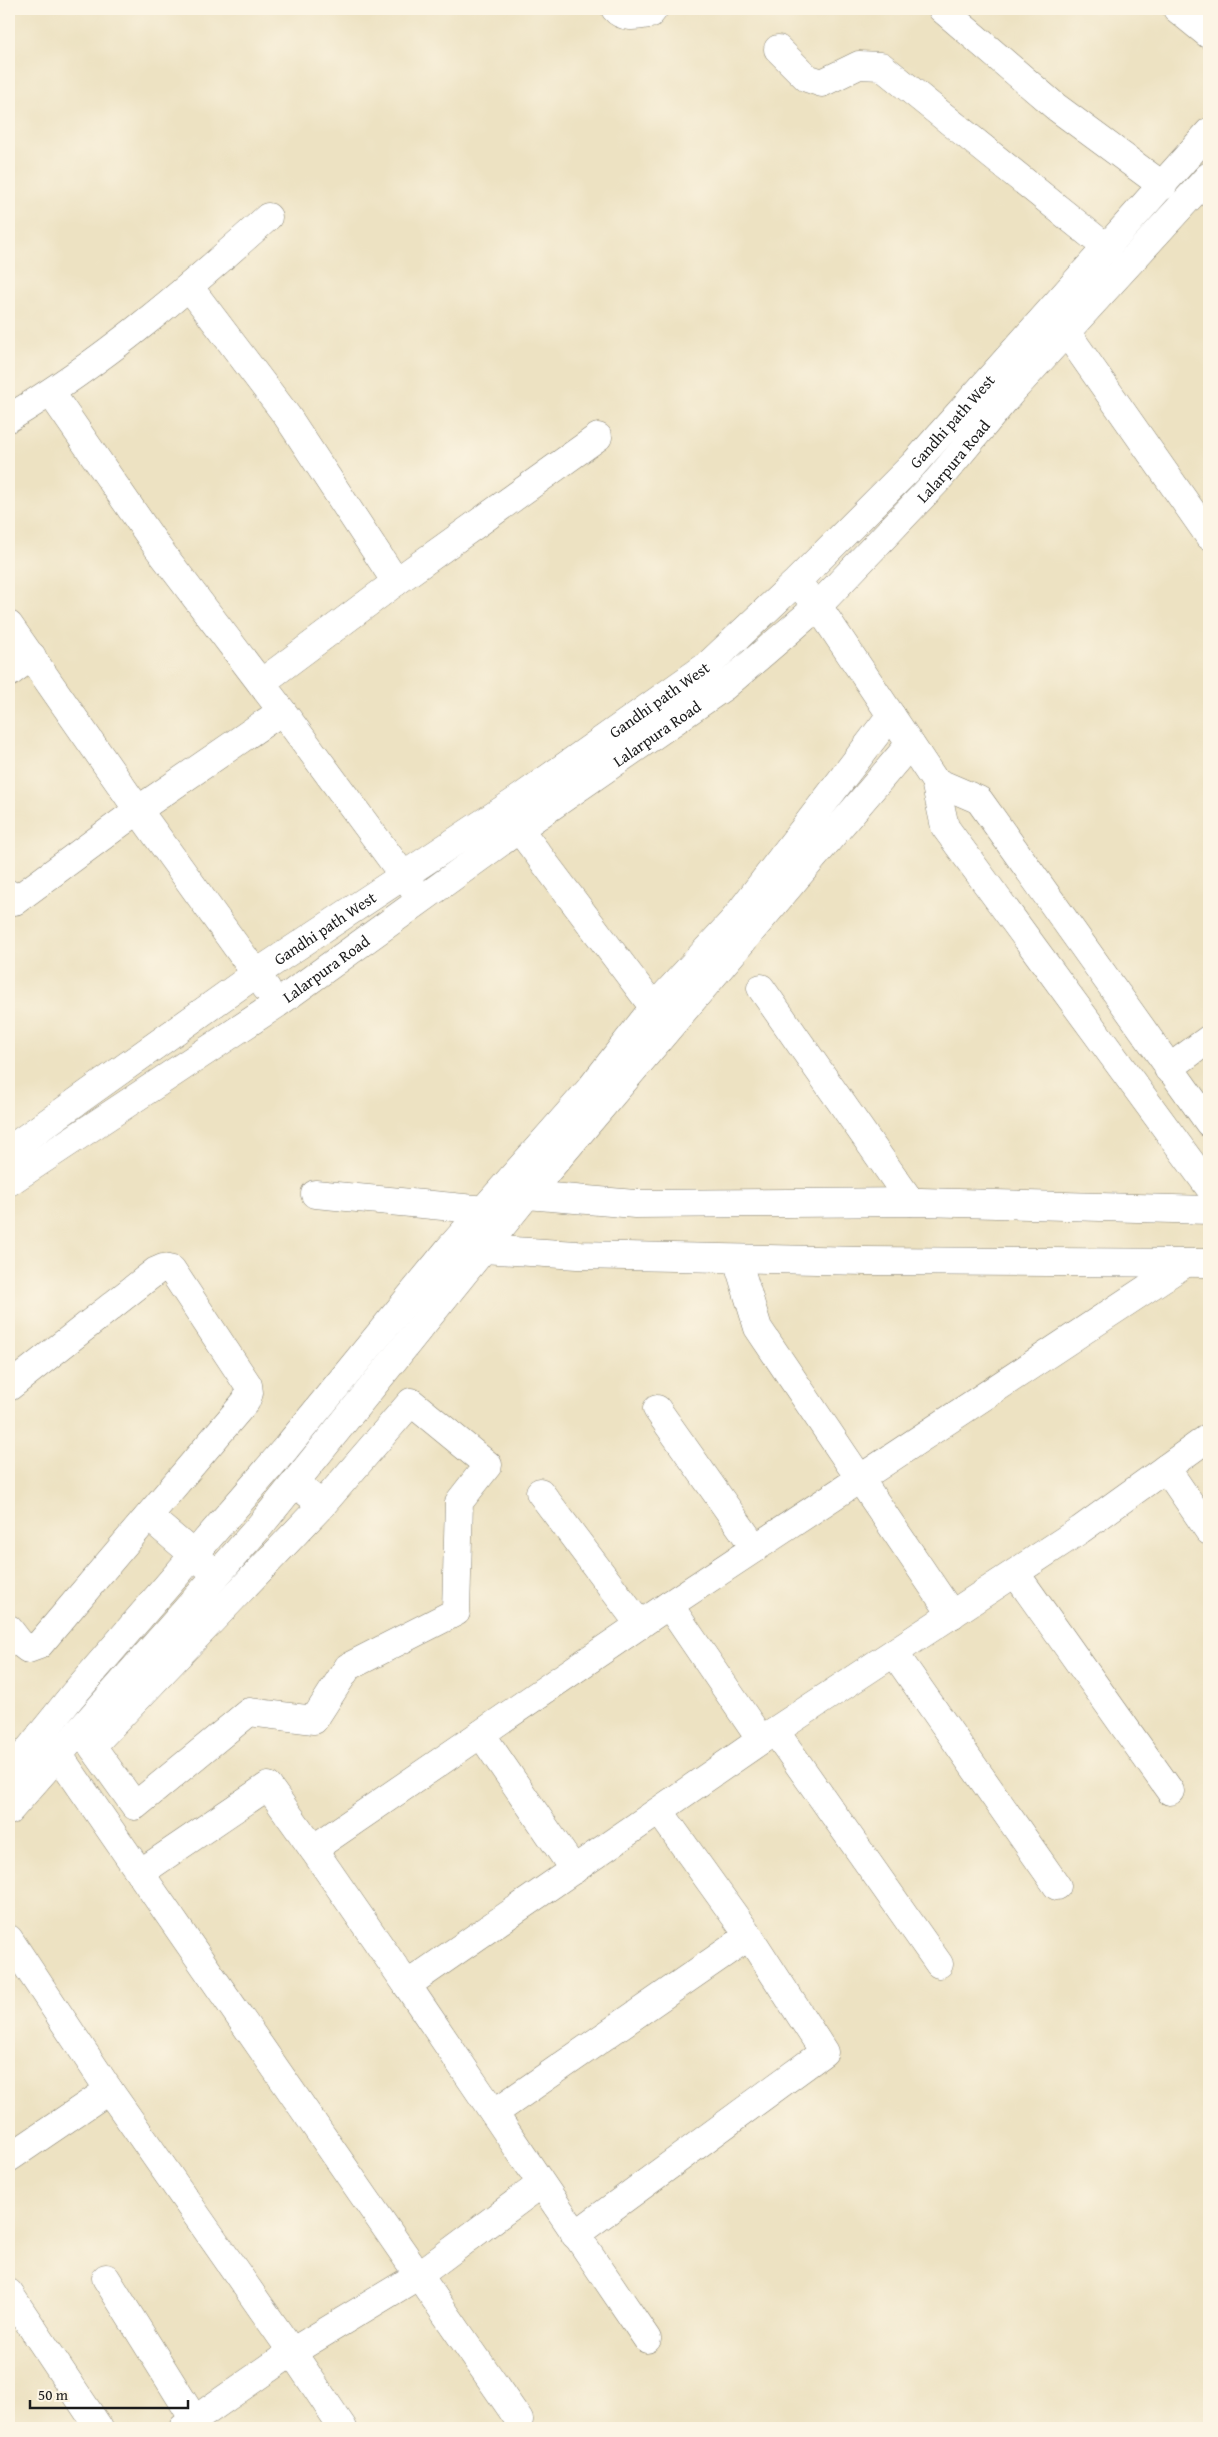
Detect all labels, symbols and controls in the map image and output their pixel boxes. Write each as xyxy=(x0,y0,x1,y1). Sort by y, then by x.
street label: Gandhi path West xyxy=(904,369,1001,473)
street label: Lalarpura Road xyxy=(911,414,996,508)
street label: Gandhi path West xyxy=(604,655,715,744)
street label: Lalarpura Road xyxy=(608,694,706,772)
street label: Gandhi path West xyxy=(269,885,381,971)
street label: Lalarpura Road xyxy=(277,929,375,1008)
scale bar xyxy=(30,2377,188,2409)
text: 50 m xyxy=(38,2384,69,2405)

